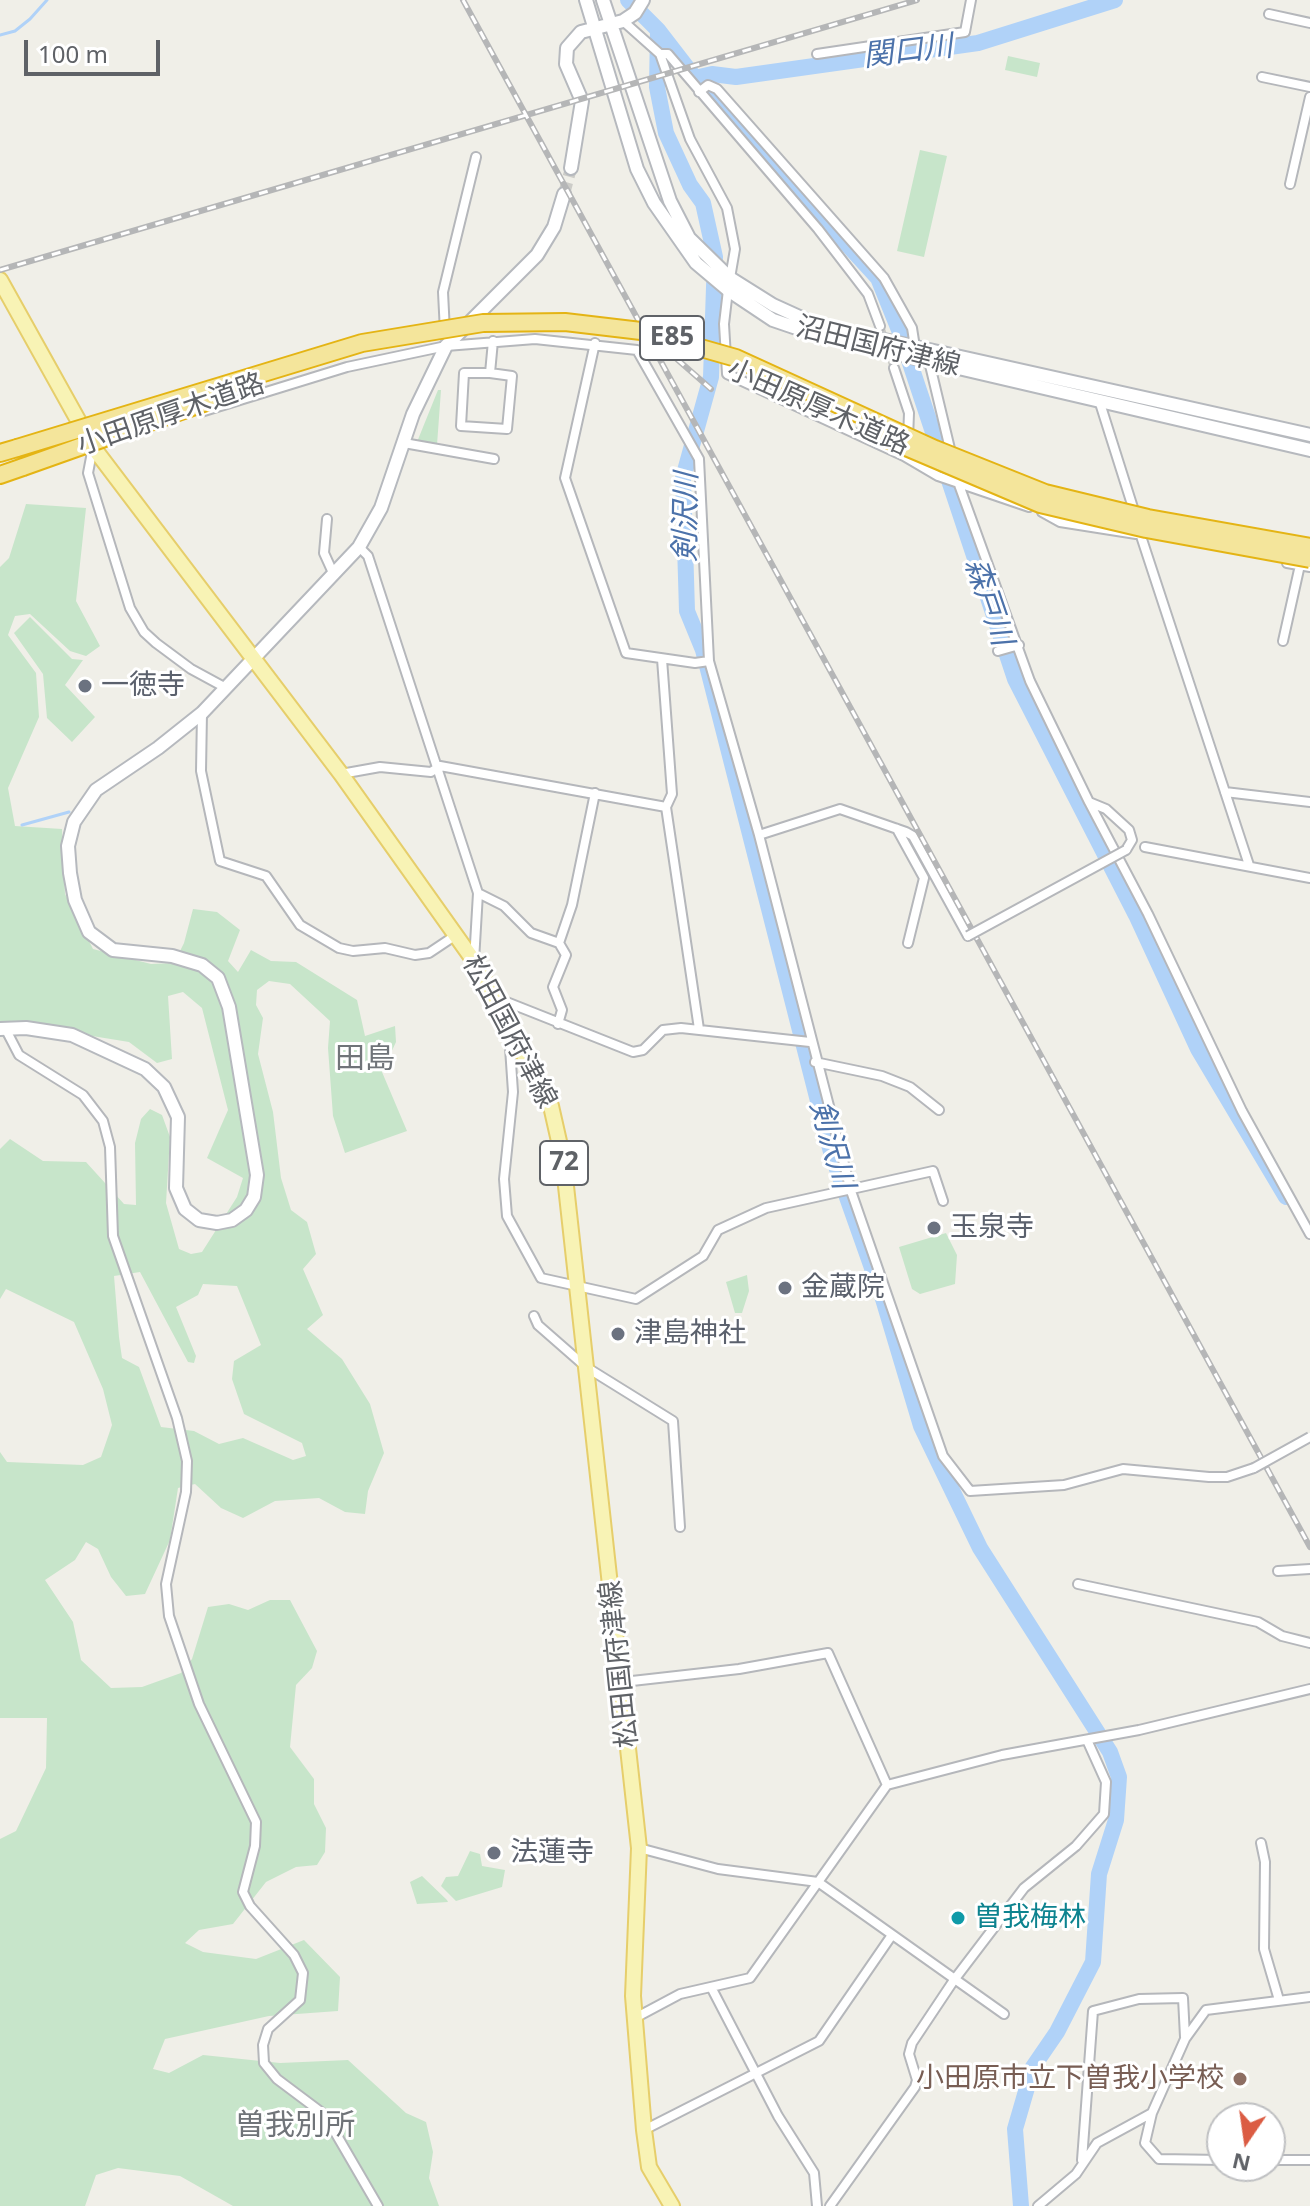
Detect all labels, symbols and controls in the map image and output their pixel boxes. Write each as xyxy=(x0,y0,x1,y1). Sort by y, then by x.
scale bar xyxy=(28,24,164,74)
water label: 関口川 xyxy=(861,29,955,75)
text: 100 m xyxy=(38,37,108,70)
street label: 沼田国府津線 xyxy=(792,310,964,384)
road number: E85 xyxy=(640,316,704,360)
street label: 小田原厚木道路 xyxy=(722,353,914,463)
street label: 小田原厚木道路 xyxy=(73,367,269,463)
water label: 剣沢川 xyxy=(668,472,706,562)
water label: 森戸川 xyxy=(956,554,1020,650)
place label: 一徳寺 xyxy=(101,669,185,703)
marker: 一徳寺 xyxy=(76,677,94,695)
street label: 松田国府津線 xyxy=(455,950,563,1114)
district label: 田島 xyxy=(335,1041,395,1077)
water label: 剣沢川 xyxy=(801,1097,861,1193)
road number: 72 xyxy=(540,1141,588,1185)
place label: 玉泉寺 xyxy=(950,1211,1034,1245)
marker: 玉泉寺 xyxy=(925,1219,943,1237)
place label: 金蔵院 xyxy=(801,1271,885,1305)
marker: 金蔵院 xyxy=(776,1279,794,1297)
place label: 津島神社 xyxy=(634,1317,746,1351)
marker: 津島神社 xyxy=(609,1325,627,1343)
street label: 松田国府津線 xyxy=(595,1579,645,1749)
place label: 法蓮寺 xyxy=(510,1836,594,1870)
marker: 法蓮寺 xyxy=(485,1844,503,1862)
place label: 曽我梅林 xyxy=(974,1901,1086,1935)
marker: 曽我梅林 xyxy=(949,1909,967,1927)
place label: 小田原市立下曽我小学校 xyxy=(916,2062,1224,2096)
marker: 小田原市立下曽我小学校 xyxy=(1231,2070,1249,2088)
north arrow xyxy=(1206,2102,1286,2182)
district label: 曽我別所 xyxy=(235,2108,355,2144)
text: N xyxy=(1229,2147,1253,2180)

